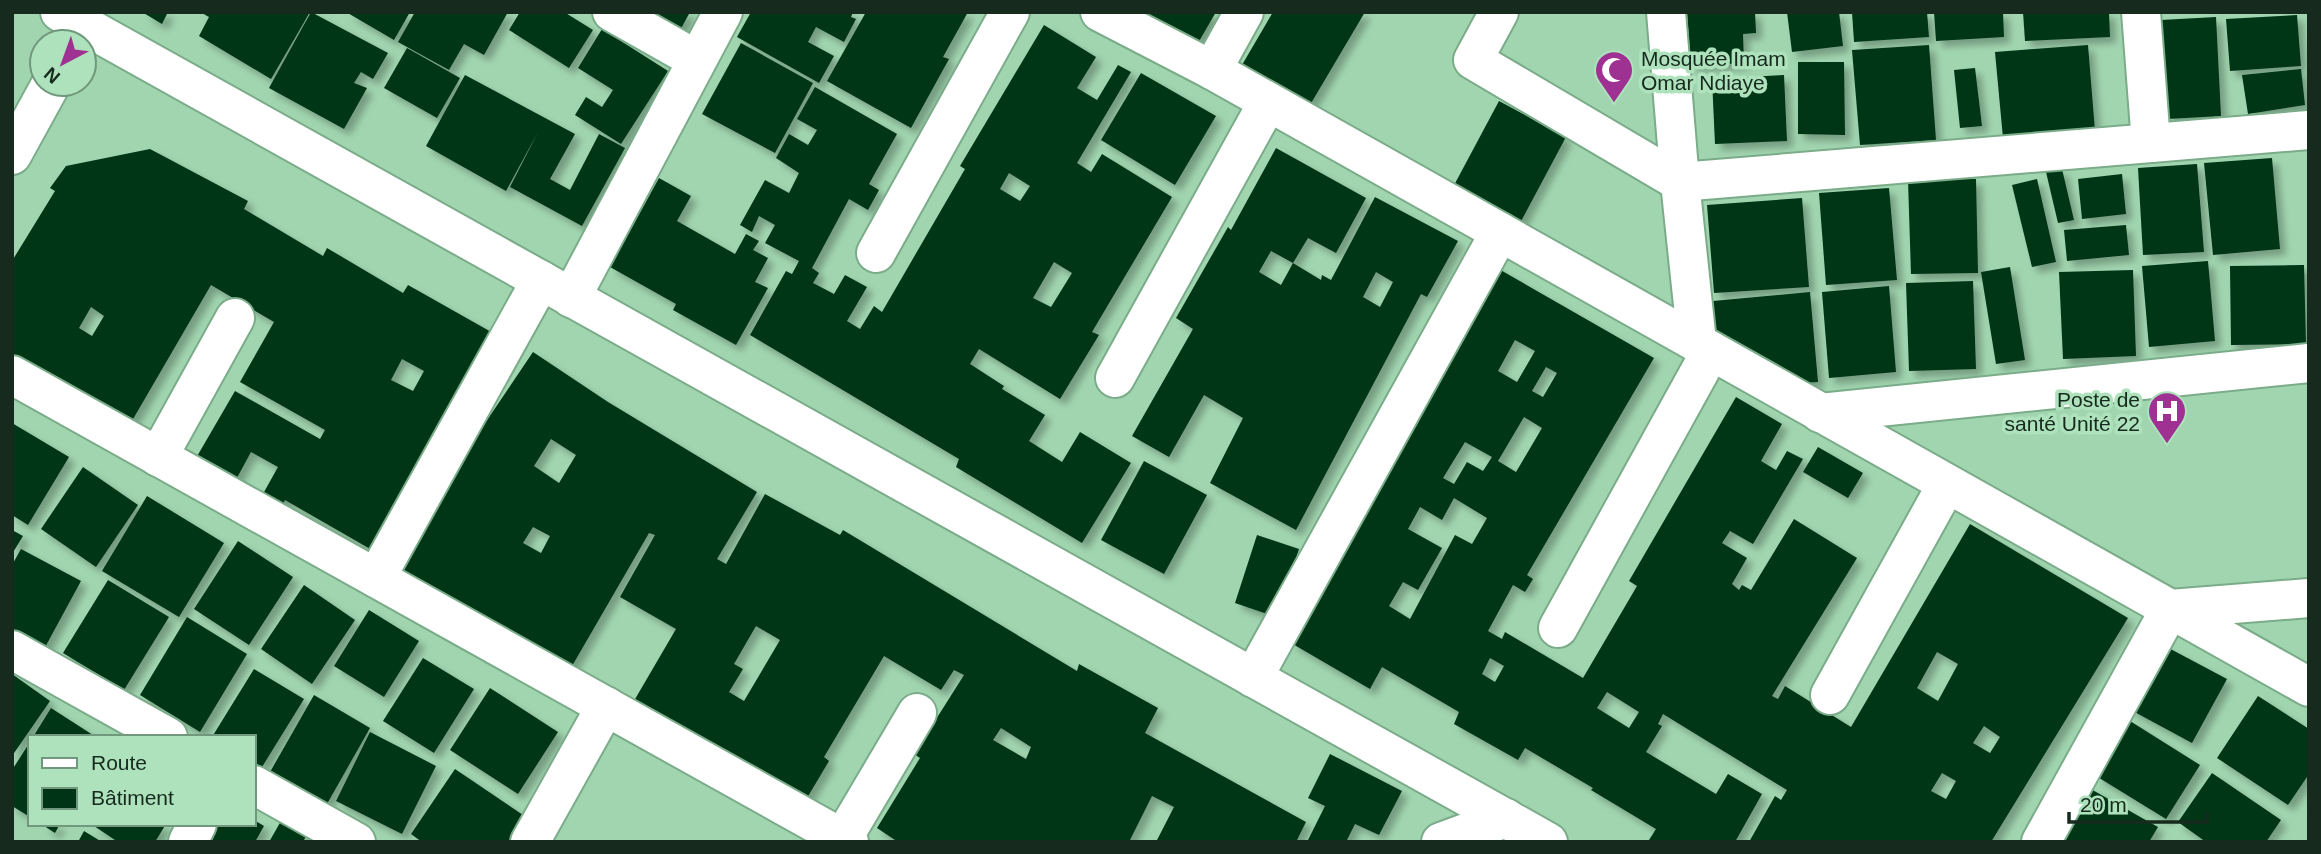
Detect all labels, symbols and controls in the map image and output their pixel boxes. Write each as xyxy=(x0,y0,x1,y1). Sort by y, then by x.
north arrow xyxy=(28,28,98,98)
place label: Mosquée Imam Omar Ndiaye xyxy=(1641,47,1786,94)
mosque icon: Mosquée Imam Omar Ndiaye xyxy=(1593,49,1635,104)
text: N xyxy=(40,63,64,88)
place label: Poste de santé Unité 22 xyxy=(2005,388,2140,435)
hospital icon: Poste de santé Unité 22 xyxy=(2146,390,2188,445)
legend xyxy=(28,735,256,826)
text: Route xyxy=(91,751,147,774)
scale bar xyxy=(2069,780,2207,824)
text: Bâtiment xyxy=(91,786,174,809)
text: 20 m xyxy=(2080,793,2127,816)

